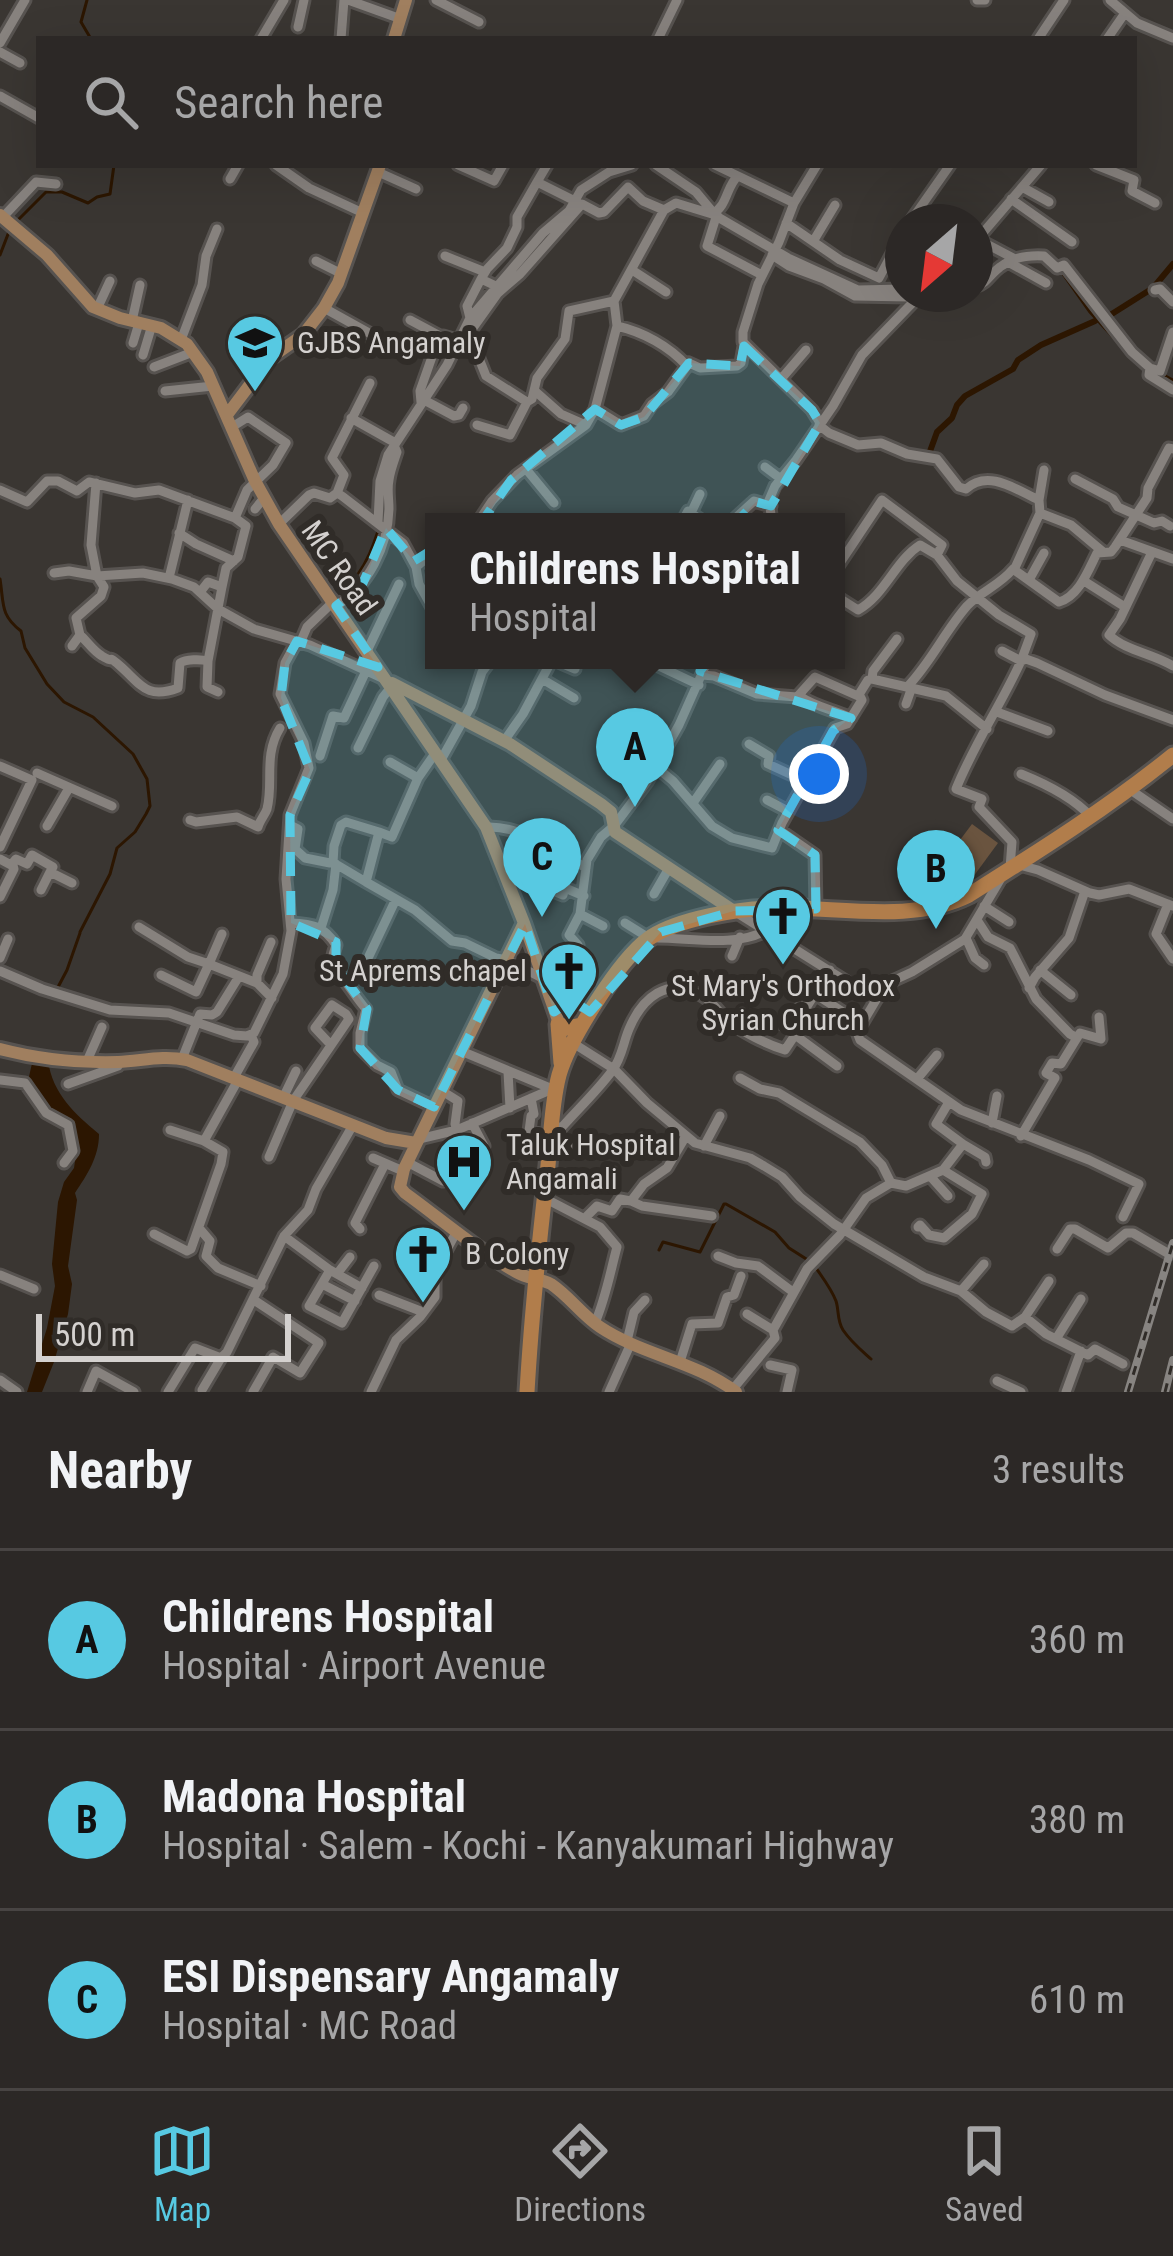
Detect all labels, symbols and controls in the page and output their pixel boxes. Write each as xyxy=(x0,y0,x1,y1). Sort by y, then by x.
search box xyxy=(36,36,1137,168)
icon: search xyxy=(78,69,144,135)
text: Search here xyxy=(174,76,383,129)
north arrow xyxy=(885,204,993,312)
school or university icon: GJBS Angamaly xyxy=(224,312,286,394)
place label: GJBS Angamaly xyxy=(297,325,485,360)
popup xyxy=(425,513,845,669)
street label: MC Road xyxy=(294,514,384,621)
text: Childrens Hospital xyxy=(469,542,801,595)
text: Hospital xyxy=(469,595,598,641)
pin: A xyxy=(596,708,674,807)
your location xyxy=(789,744,849,804)
pin: C xyxy=(503,818,581,917)
pin: B xyxy=(897,830,975,929)
church icon: St Mary's Orthodox Syrian Church xyxy=(752,885,814,967)
church icon: St Aprems chapel xyxy=(538,940,600,1022)
place label: St Aprems chapel xyxy=(319,953,527,988)
place label: St Mary's Orthodox Syrian Church xyxy=(671,968,895,1037)
place label: Taluk Hospital Angamali xyxy=(506,1127,675,1196)
hospital icon: Taluk Hospital Angamali xyxy=(433,1131,495,1213)
church icon: B Colony xyxy=(392,1223,454,1305)
place label: B Colony xyxy=(465,1236,569,1271)
scale bar xyxy=(36,1308,291,1361)
text: 500 m xyxy=(54,1315,135,1354)
text: Nearby xyxy=(48,1441,192,1500)
text: 3 results xyxy=(992,1447,1125,1493)
text: Childrens Hospital xyxy=(162,1590,494,1643)
text: A xyxy=(75,1617,99,1663)
text: 360 m xyxy=(1029,1617,1125,1663)
text: Hospital · Airport Avenue xyxy=(162,1643,546,1689)
text: Madona Hospital xyxy=(162,1770,466,1823)
text: B xyxy=(76,1797,98,1843)
text: 380 m xyxy=(1029,1797,1125,1843)
text: Hospital · Salem - Kochi - Kanyakumari Highway xyxy=(162,1823,894,1869)
text: ESI Dispensary Angamaly xyxy=(162,1950,619,2003)
text: C xyxy=(76,1977,98,2023)
text: 610 m xyxy=(1029,1977,1125,2023)
text: Hospital · MC Road xyxy=(162,2003,457,2049)
tab: Map xyxy=(149,2118,215,2229)
tab: Directions xyxy=(514,2118,646,2229)
tab: Saved xyxy=(945,2118,1024,2229)

